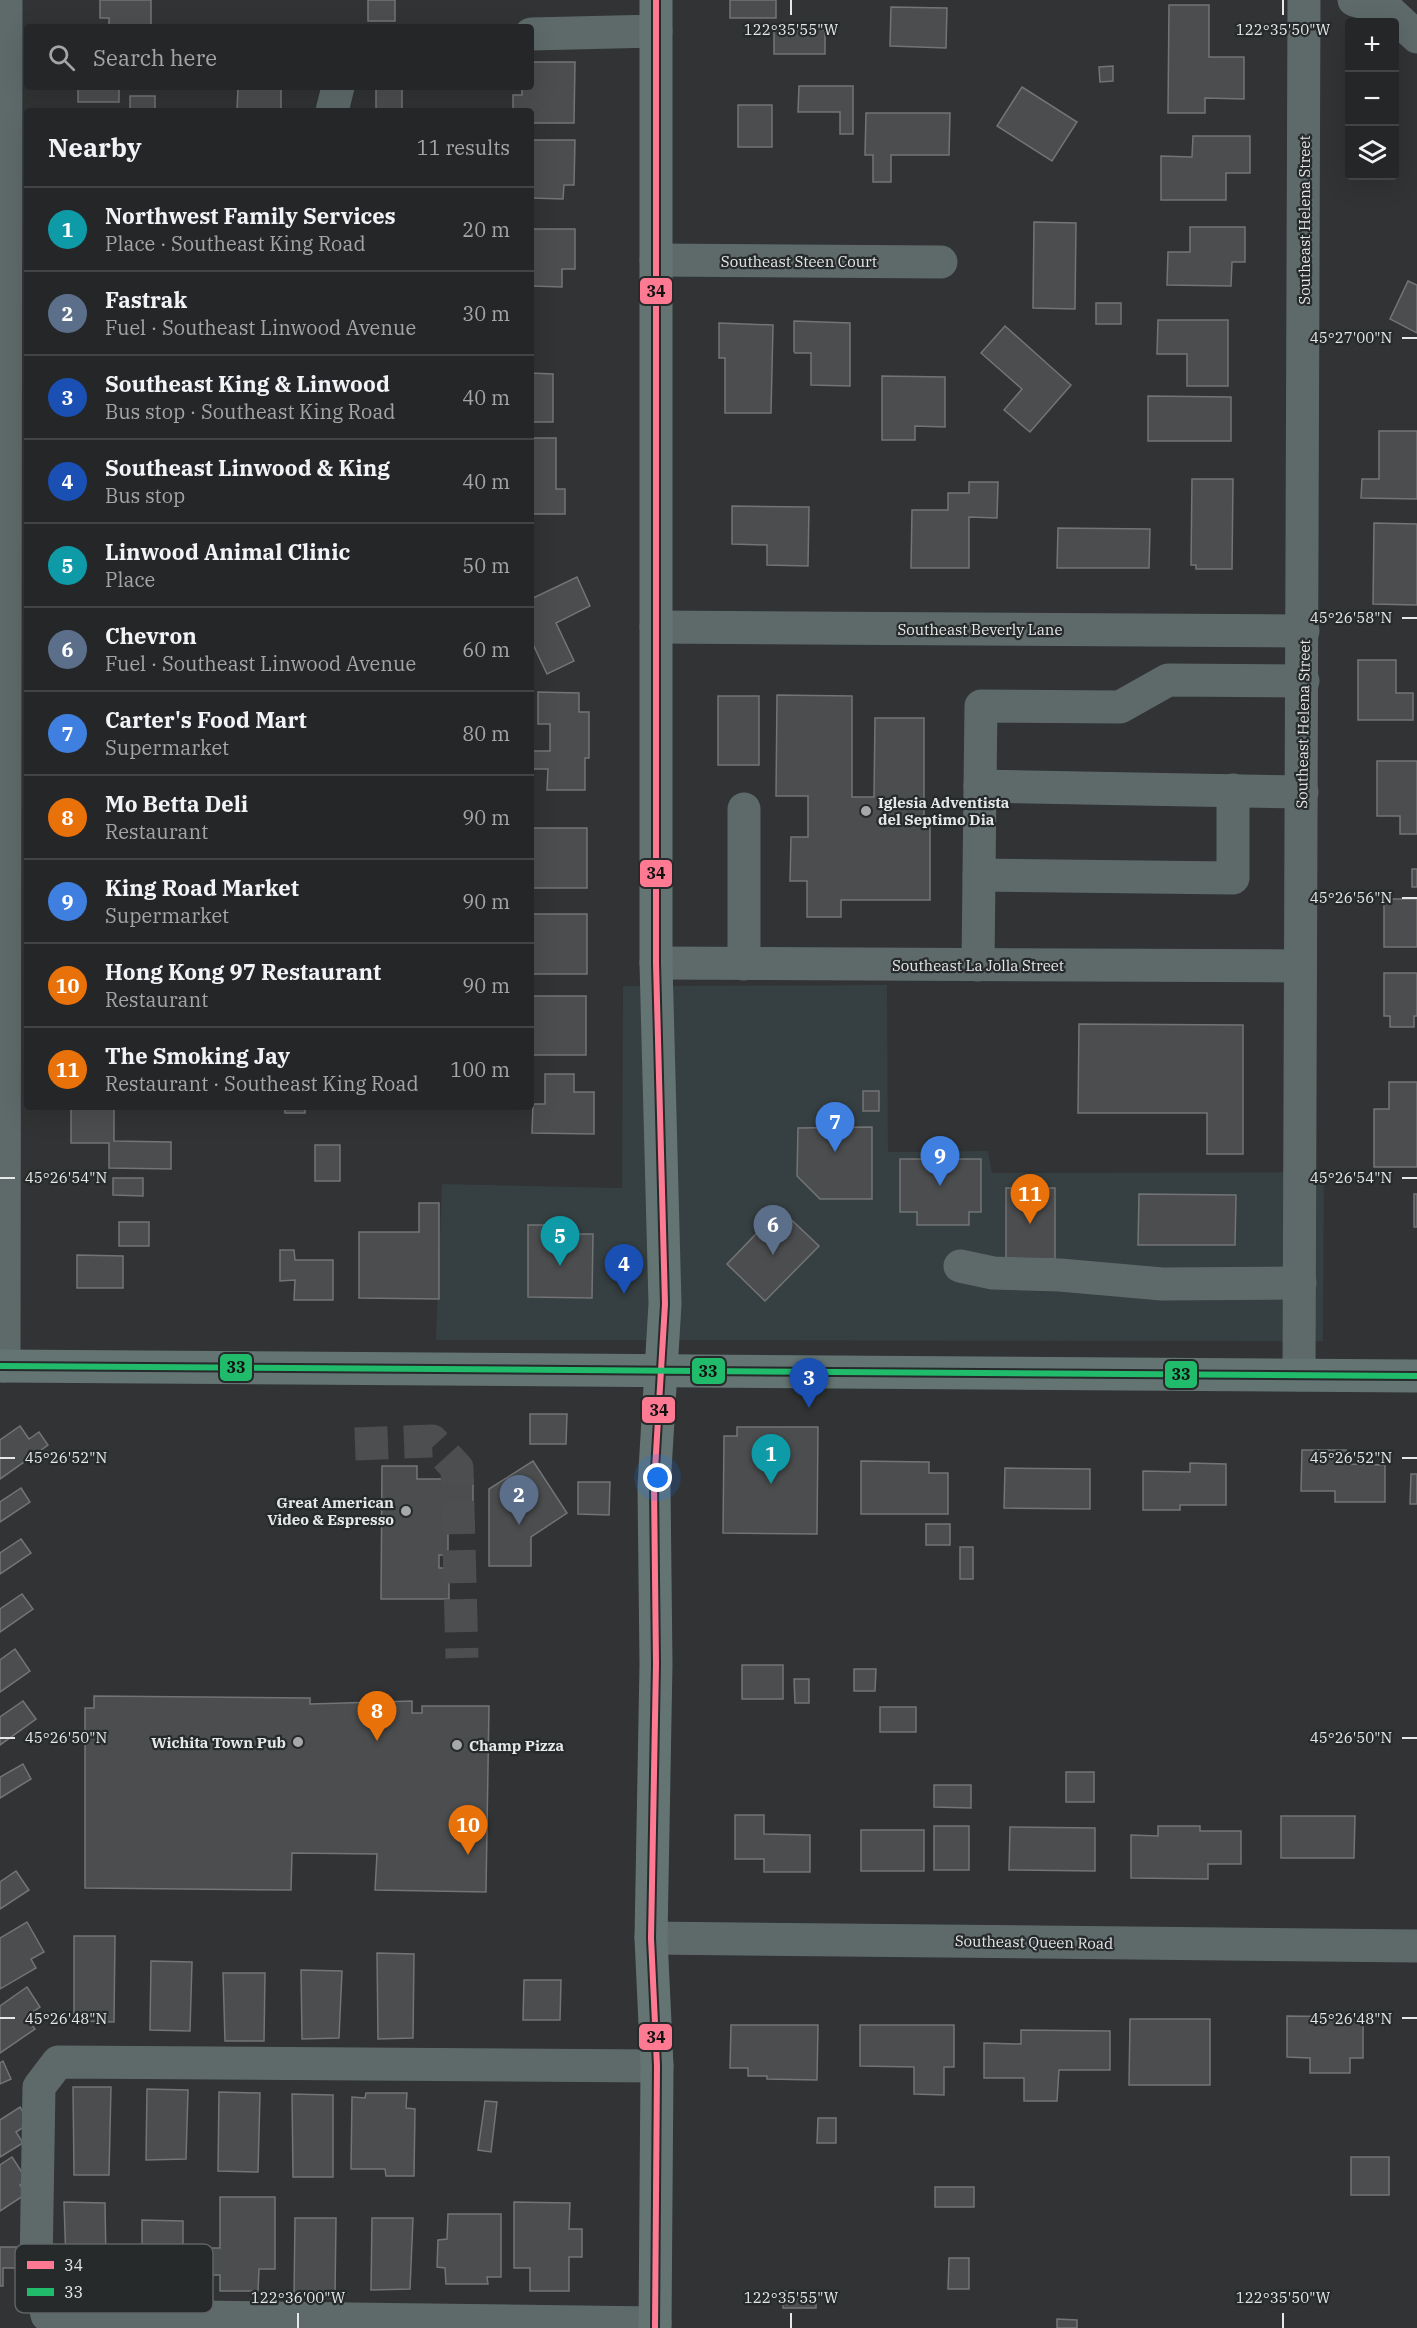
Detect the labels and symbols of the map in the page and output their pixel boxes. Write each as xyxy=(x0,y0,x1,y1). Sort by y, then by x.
text: 122°35'55"W xyxy=(744,20,839,39)
text: 122°35'50"W xyxy=(1236,20,1331,39)
street label: Southeast Helena Street xyxy=(1295,135,1314,305)
street label: Southeast Steen Court xyxy=(721,252,877,271)
line badge: 34 xyxy=(639,277,673,305)
text: 34 xyxy=(646,281,666,301)
text: 45°27'00"N xyxy=(1310,328,1392,347)
text: 45°26'58"N xyxy=(1310,608,1392,627)
street label: Southeast Beverly Lane xyxy=(898,620,1062,639)
street label: Southeast Helena Street xyxy=(1292,639,1314,809)
place label: Iglesia Adventista del Septimo Dia xyxy=(878,793,1010,829)
marker: Iglesia Adventista del Septimo Dia xyxy=(859,804,873,818)
line badge: 34 xyxy=(639,859,673,888)
text: 34 xyxy=(646,863,666,883)
text: 45°26'56"N xyxy=(1310,888,1392,907)
street label: Southeast La Jolla Street xyxy=(892,956,1064,975)
pin: 7 xyxy=(816,1102,854,1152)
pin: 9 xyxy=(920,1136,960,1186)
text: 45°26'54"N xyxy=(25,1168,107,1187)
text: 45°26'54"N xyxy=(1310,1168,1392,1187)
pin: 11 xyxy=(1010,1174,1050,1224)
pin: 6 xyxy=(754,1206,792,1255)
pin: 5 xyxy=(540,1216,580,1266)
pin: 4 xyxy=(604,1244,644,1294)
line badge: 33 xyxy=(219,1353,253,1382)
text: 33 xyxy=(226,1357,246,1377)
line badge: 33 xyxy=(691,1357,726,1385)
pin: 3 xyxy=(790,1358,828,1408)
line badge: 33 xyxy=(1164,1360,1198,1389)
text: 33 xyxy=(698,1361,718,1381)
text: 33 xyxy=(1171,1364,1191,1384)
line badge: 34 xyxy=(641,1396,676,1424)
text: 34 xyxy=(649,1400,669,1420)
pin: 1 xyxy=(752,1434,790,1484)
text: 45°26'52"N xyxy=(25,1448,107,1467)
text: 45°26'52"N xyxy=(1310,1448,1392,1467)
your location xyxy=(643,1463,672,1492)
pin: 2 xyxy=(500,1476,538,1525)
place label: Great American Video & Espresso xyxy=(267,1493,394,1529)
marker: Great American Video & Espresso xyxy=(399,1504,413,1518)
pin: 8 xyxy=(358,1692,397,1741)
text: 45°26'50"N xyxy=(25,1728,107,1747)
text: 45°26'50"N xyxy=(1310,1728,1392,1747)
place label: Wichita Town Pub xyxy=(151,1733,286,1752)
marker: Wichita Town Pub xyxy=(291,1735,305,1749)
place label: Champ Pizza xyxy=(469,1736,565,1755)
marker: Champ Pizza xyxy=(450,1738,464,1752)
pin: 10 xyxy=(448,1806,488,1855)
street label: Southeast Queen Road xyxy=(955,1931,1113,1953)
text: 45°26'48"N xyxy=(25,2009,107,2028)
text: 45°26'48"N xyxy=(1310,2009,1392,2028)
line badge: 34 xyxy=(638,2023,673,2051)
text: 34 xyxy=(646,2027,666,2047)
legend xyxy=(15,2244,213,2313)
text: 34 xyxy=(64,2255,83,2275)
text: 33 xyxy=(64,2282,83,2302)
text: 122°36'00"W xyxy=(251,2288,346,2307)
text: 122°35'55"W xyxy=(744,2288,839,2307)
text: 122°35'50"W xyxy=(1236,2288,1331,2307)

